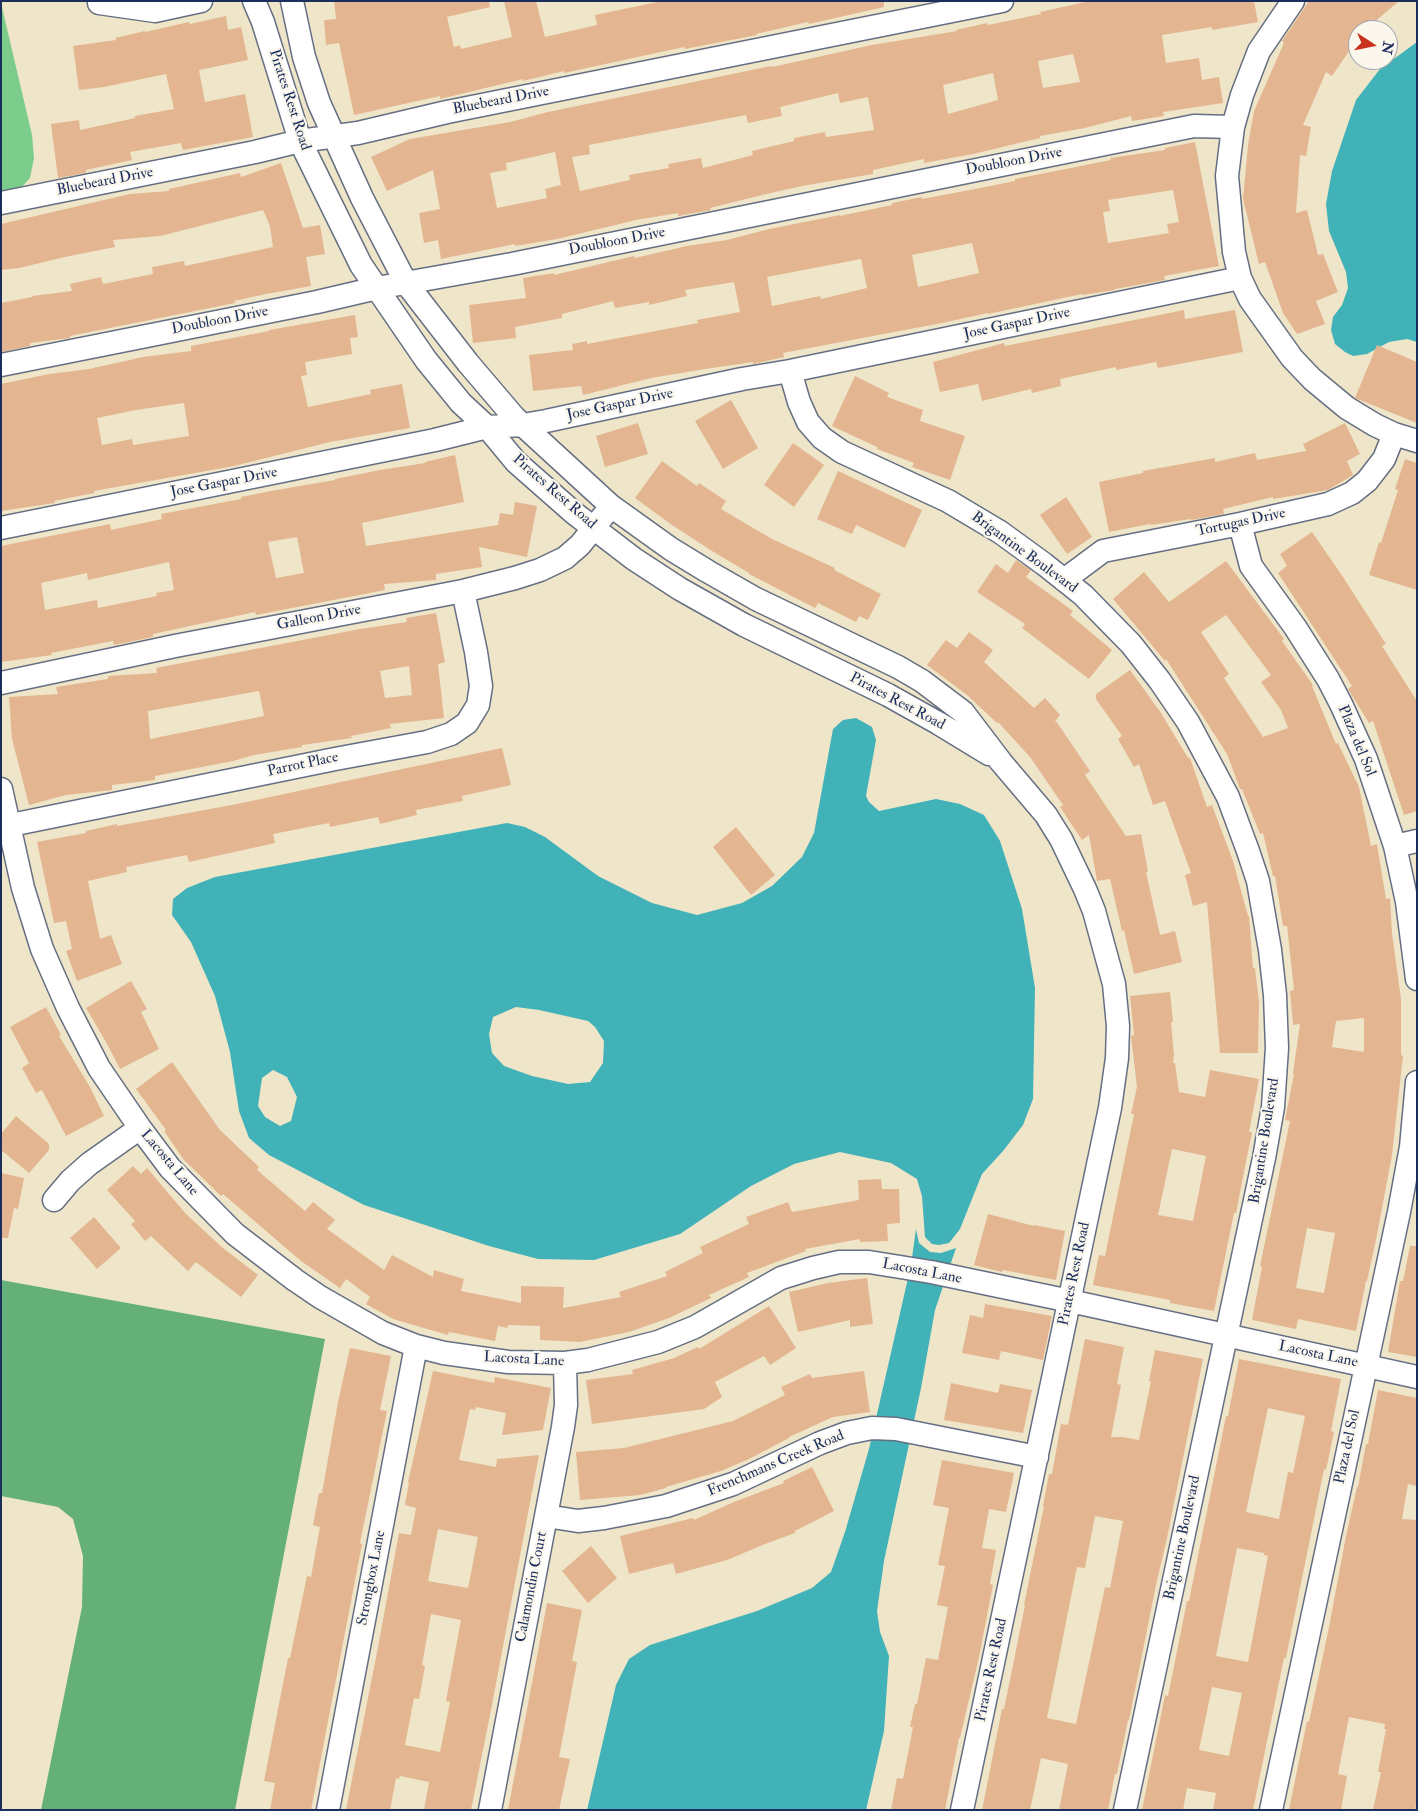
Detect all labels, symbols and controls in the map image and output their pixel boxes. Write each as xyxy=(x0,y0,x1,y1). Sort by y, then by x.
north arrow xyxy=(1348,20,1398,70)
text: N xyxy=(1378,40,1397,56)
street label: Pirates Rest Road xyxy=(264,47,314,153)
street label: Bluebeard Drive xyxy=(451,83,551,119)
street label: Doubloon Drive xyxy=(964,144,1064,180)
street label: Bluebeard Drive xyxy=(55,164,155,200)
street label: Doubloon Drive xyxy=(567,224,667,260)
street label: Doubloon Drive xyxy=(170,303,270,339)
street label: Jose Gaspar Drive xyxy=(962,304,1072,344)
street label: Jose Gaspar Drive xyxy=(565,385,675,425)
street label: Pirates Rest Road xyxy=(508,451,600,533)
street label: Jose Gaspar Drive xyxy=(169,464,279,502)
street label: Tortugas Drive xyxy=(1195,505,1287,541)
street label: Brigantine Boulevard xyxy=(967,508,1081,598)
street label: Galleon Drive xyxy=(276,601,362,635)
street label: Pirates Rest Road xyxy=(846,669,948,735)
street label: Plaza del Sol xyxy=(1333,703,1379,779)
street label: Parrot Place xyxy=(266,749,340,781)
street label: Brigantine Boulevard xyxy=(1246,1077,1284,1205)
street label: Lacosta Lane xyxy=(136,1126,202,1200)
street label: Pirates Rest Road xyxy=(1055,1221,1095,1327)
street label: Lacosta Lane xyxy=(881,1255,963,1289)
street label: Lacosta Lane xyxy=(1277,1338,1359,1372)
street label: Lacosta Lane xyxy=(483,1349,565,1371)
street label: Plaza del Sol xyxy=(1331,1408,1365,1486)
street label: Frenchmans Creek Road xyxy=(705,1427,847,1501)
street label: Brigantine Boulevard xyxy=(1161,1474,1205,1602)
street label: Strongbox Lane xyxy=(354,1529,390,1627)
street label: Calamondin Court xyxy=(512,1530,552,1644)
street label: Pirates Rest Road xyxy=(972,1617,1012,1723)

